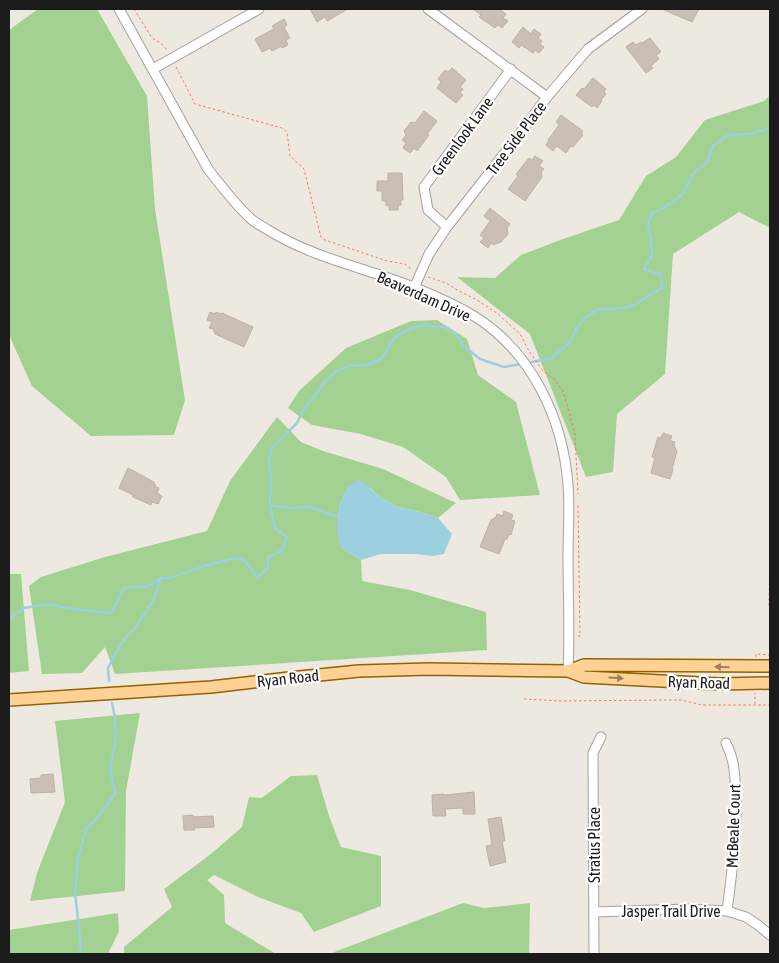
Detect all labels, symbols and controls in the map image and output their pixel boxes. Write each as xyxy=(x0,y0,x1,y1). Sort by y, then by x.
street label: Greenlook Lane xyxy=(428,93,496,179)
street label: Tree Side Place xyxy=(482,98,550,178)
street label: Beaverdam Drive xyxy=(374,267,474,325)
one-way arrow xyxy=(713,662,729,670)
street label: Ryan Road xyxy=(256,666,320,691)
street label: Ryan Road xyxy=(667,672,730,693)
one-way arrow xyxy=(608,675,624,683)
street label: McBeale Court xyxy=(723,783,743,868)
street label: Stratus Place xyxy=(585,807,603,883)
street label: Jasper Trail Drive xyxy=(621,902,721,921)

